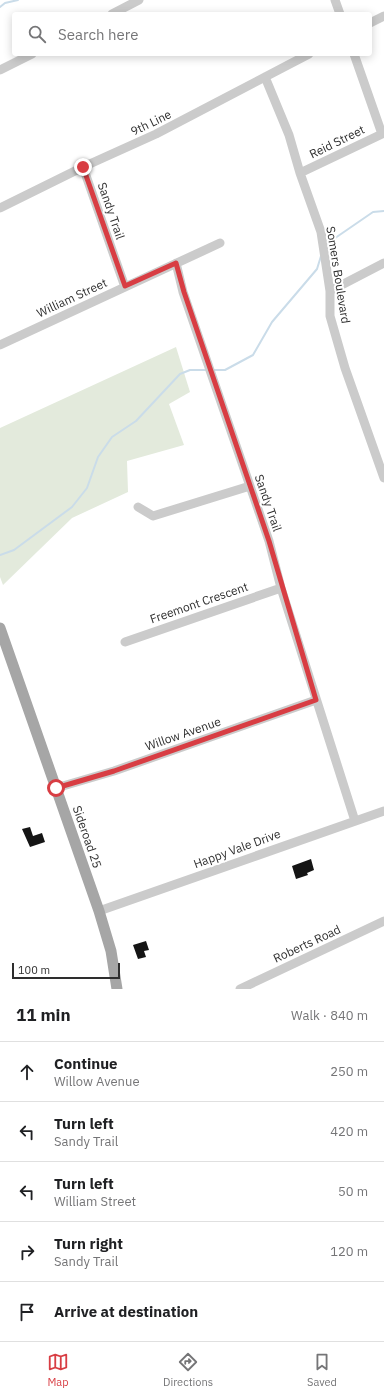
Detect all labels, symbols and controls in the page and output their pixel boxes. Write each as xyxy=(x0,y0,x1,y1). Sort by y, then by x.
search box xyxy=(12,12,372,56)
icon: search xyxy=(26,23,48,45)
text: Search here xyxy=(58,25,138,44)
street label: 9th Line xyxy=(128,106,174,139)
street label: Reid Street xyxy=(307,122,367,161)
route end xyxy=(74,158,92,176)
street label: Sandy Trail xyxy=(95,180,128,241)
street label: Somers Boulevard xyxy=(323,225,354,325)
street label: William Street xyxy=(34,275,109,320)
street label: Sandy Trail xyxy=(252,472,285,533)
street label: Freemont Crescent xyxy=(148,579,250,626)
street label: Willow Avenue xyxy=(143,713,223,753)
route start xyxy=(47,779,65,797)
street label: Sideroad 25 xyxy=(70,804,105,870)
street label: Happy Vale Drive xyxy=(191,826,283,871)
street label: Roberts Road xyxy=(271,921,343,966)
scale bar xyxy=(12,961,120,980)
text: 100 m xyxy=(18,963,50,977)
text: 11 min xyxy=(16,1004,71,1026)
text: Walk · 840 m xyxy=(291,1007,368,1024)
text: Continue xyxy=(54,1054,118,1073)
icon: ahead xyxy=(16,1061,38,1083)
text: 250 m xyxy=(330,1063,368,1080)
text: Willow Avenue xyxy=(54,1073,140,1090)
text: Turn left xyxy=(54,1114,114,1133)
icon: left xyxy=(16,1121,38,1143)
text: 420 m xyxy=(330,1123,368,1140)
text: Sandy Trail xyxy=(54,1133,118,1150)
text: Turn left xyxy=(54,1174,114,1193)
icon: left xyxy=(16,1181,38,1203)
text: 50 m xyxy=(338,1183,368,1200)
text: William Street xyxy=(54,1193,136,1210)
text: Turn right xyxy=(54,1234,123,1253)
icon: right xyxy=(16,1241,38,1263)
text: 120 m xyxy=(330,1243,368,1260)
text: Sandy Trail xyxy=(54,1253,118,1270)
icon: arrive xyxy=(16,1301,38,1323)
text: Arrive at destination xyxy=(54,1302,198,1321)
tab: Map xyxy=(47,1351,69,1389)
tab: Directions xyxy=(163,1351,213,1389)
tab: Saved xyxy=(307,1351,337,1389)

